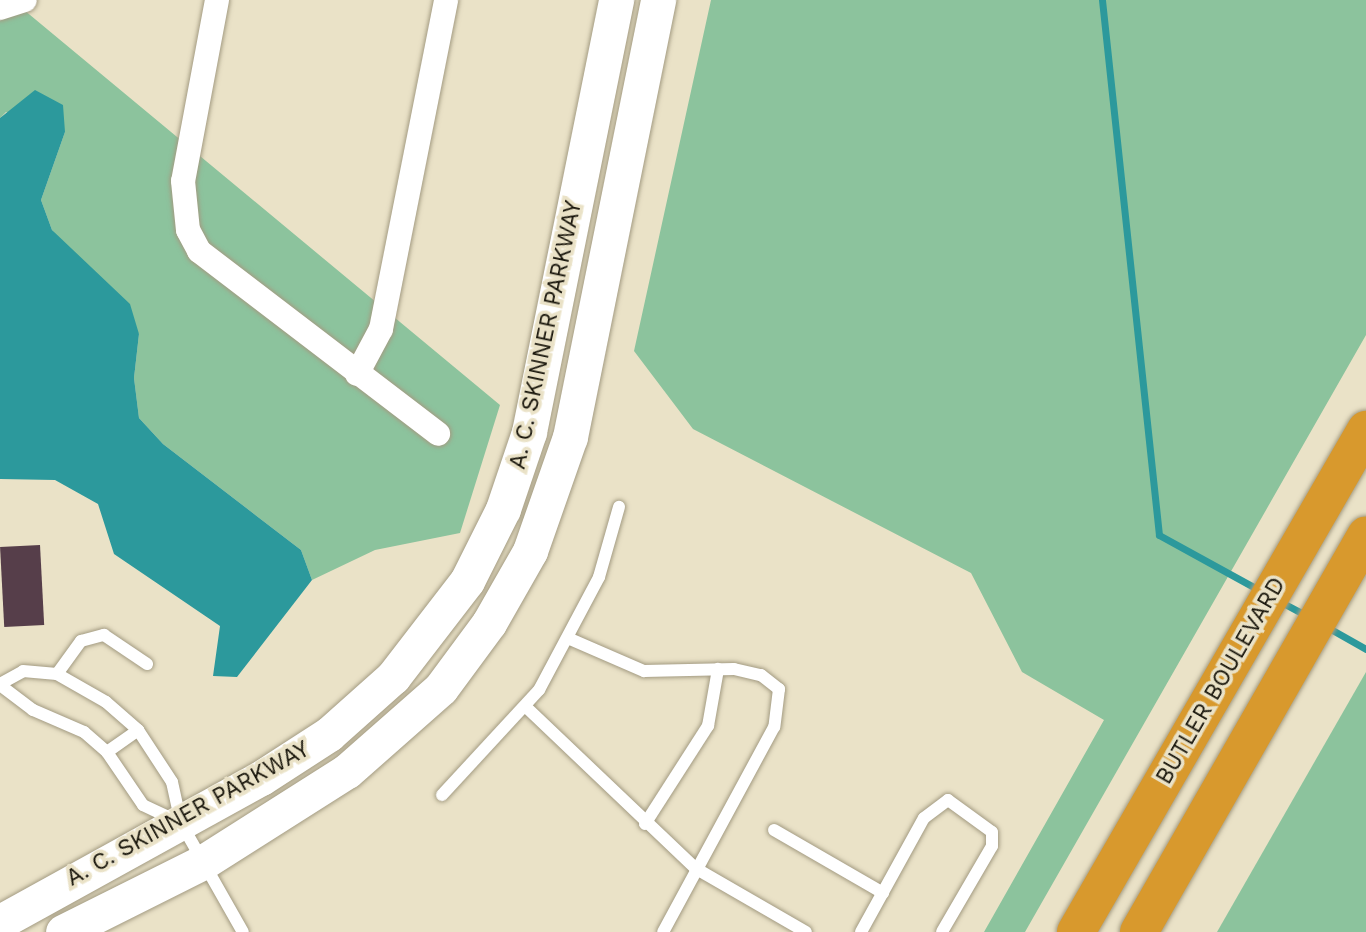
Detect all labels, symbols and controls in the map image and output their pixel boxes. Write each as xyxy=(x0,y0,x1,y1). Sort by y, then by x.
street label: A. C. SKINNER PARKWAY xyxy=(504,198,588,472)
street label: BUTLER BOULEVARD xyxy=(1150,573,1292,789)
street label: A. C. SKINNER PARKWAY xyxy=(62,736,314,892)

